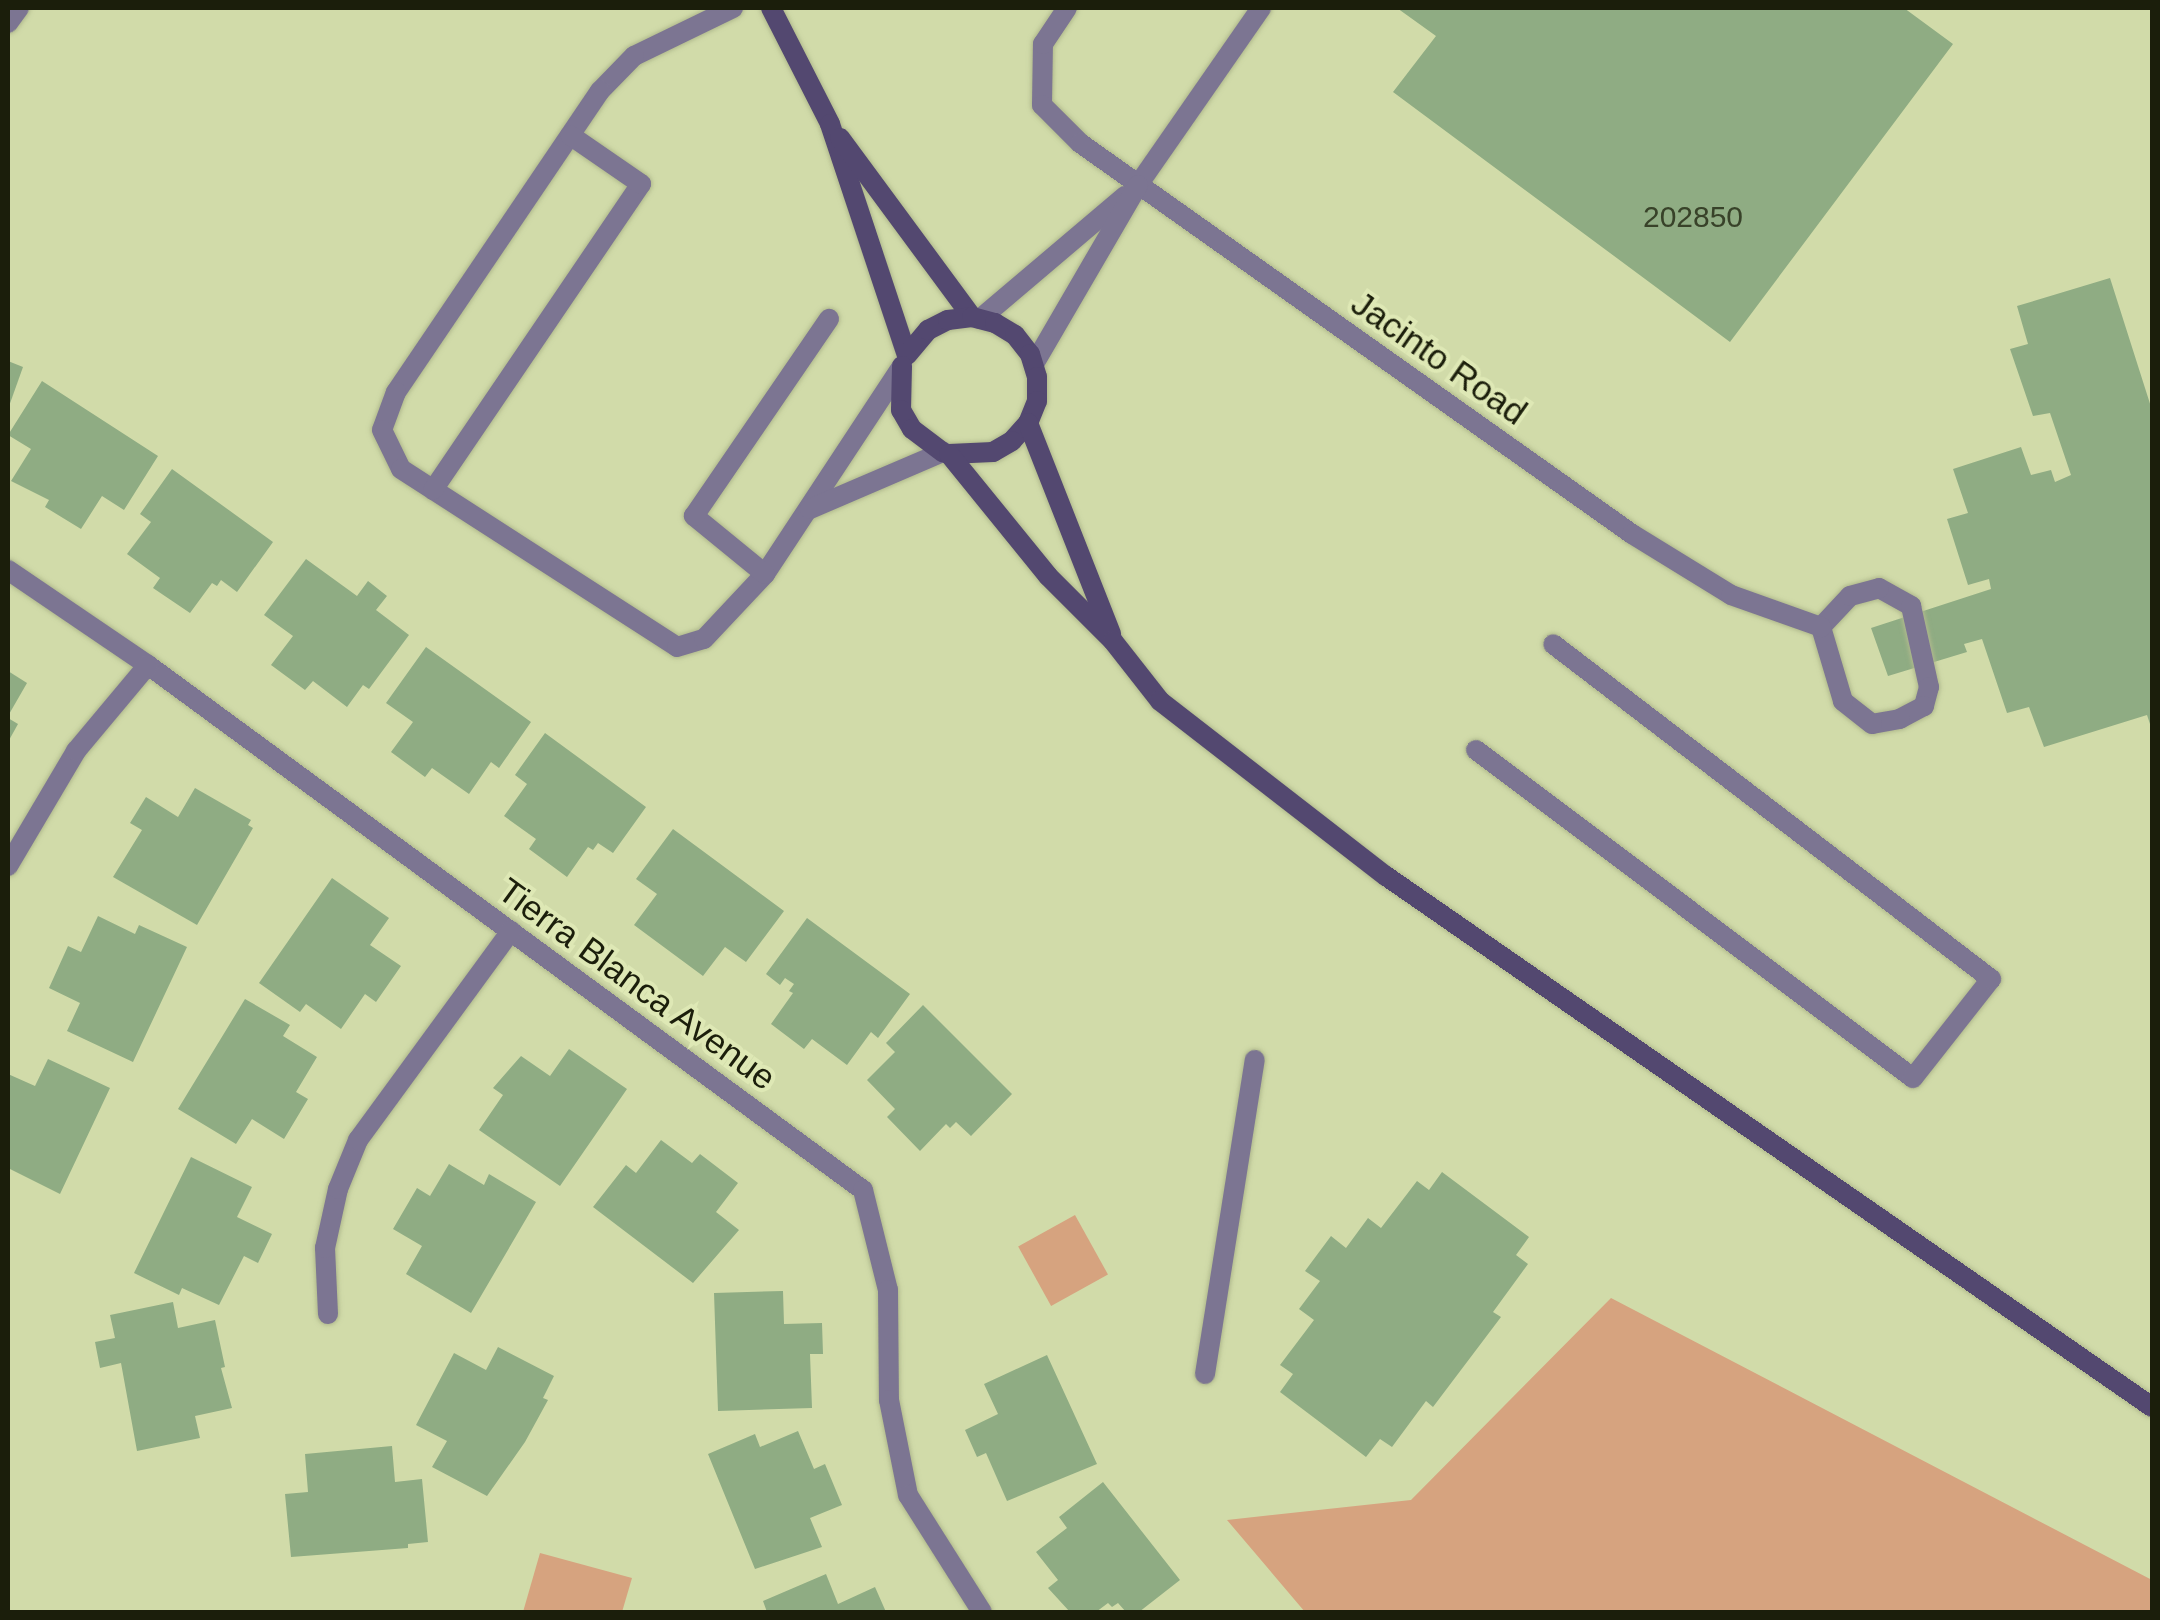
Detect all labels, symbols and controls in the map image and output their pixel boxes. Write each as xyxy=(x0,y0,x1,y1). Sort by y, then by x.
house number: 202850 xyxy=(1643,199,1743,235)
street label: Jacinto Road xyxy=(1343,282,1535,434)
street label: Tierra Blanca Avenue xyxy=(489,869,785,1099)

